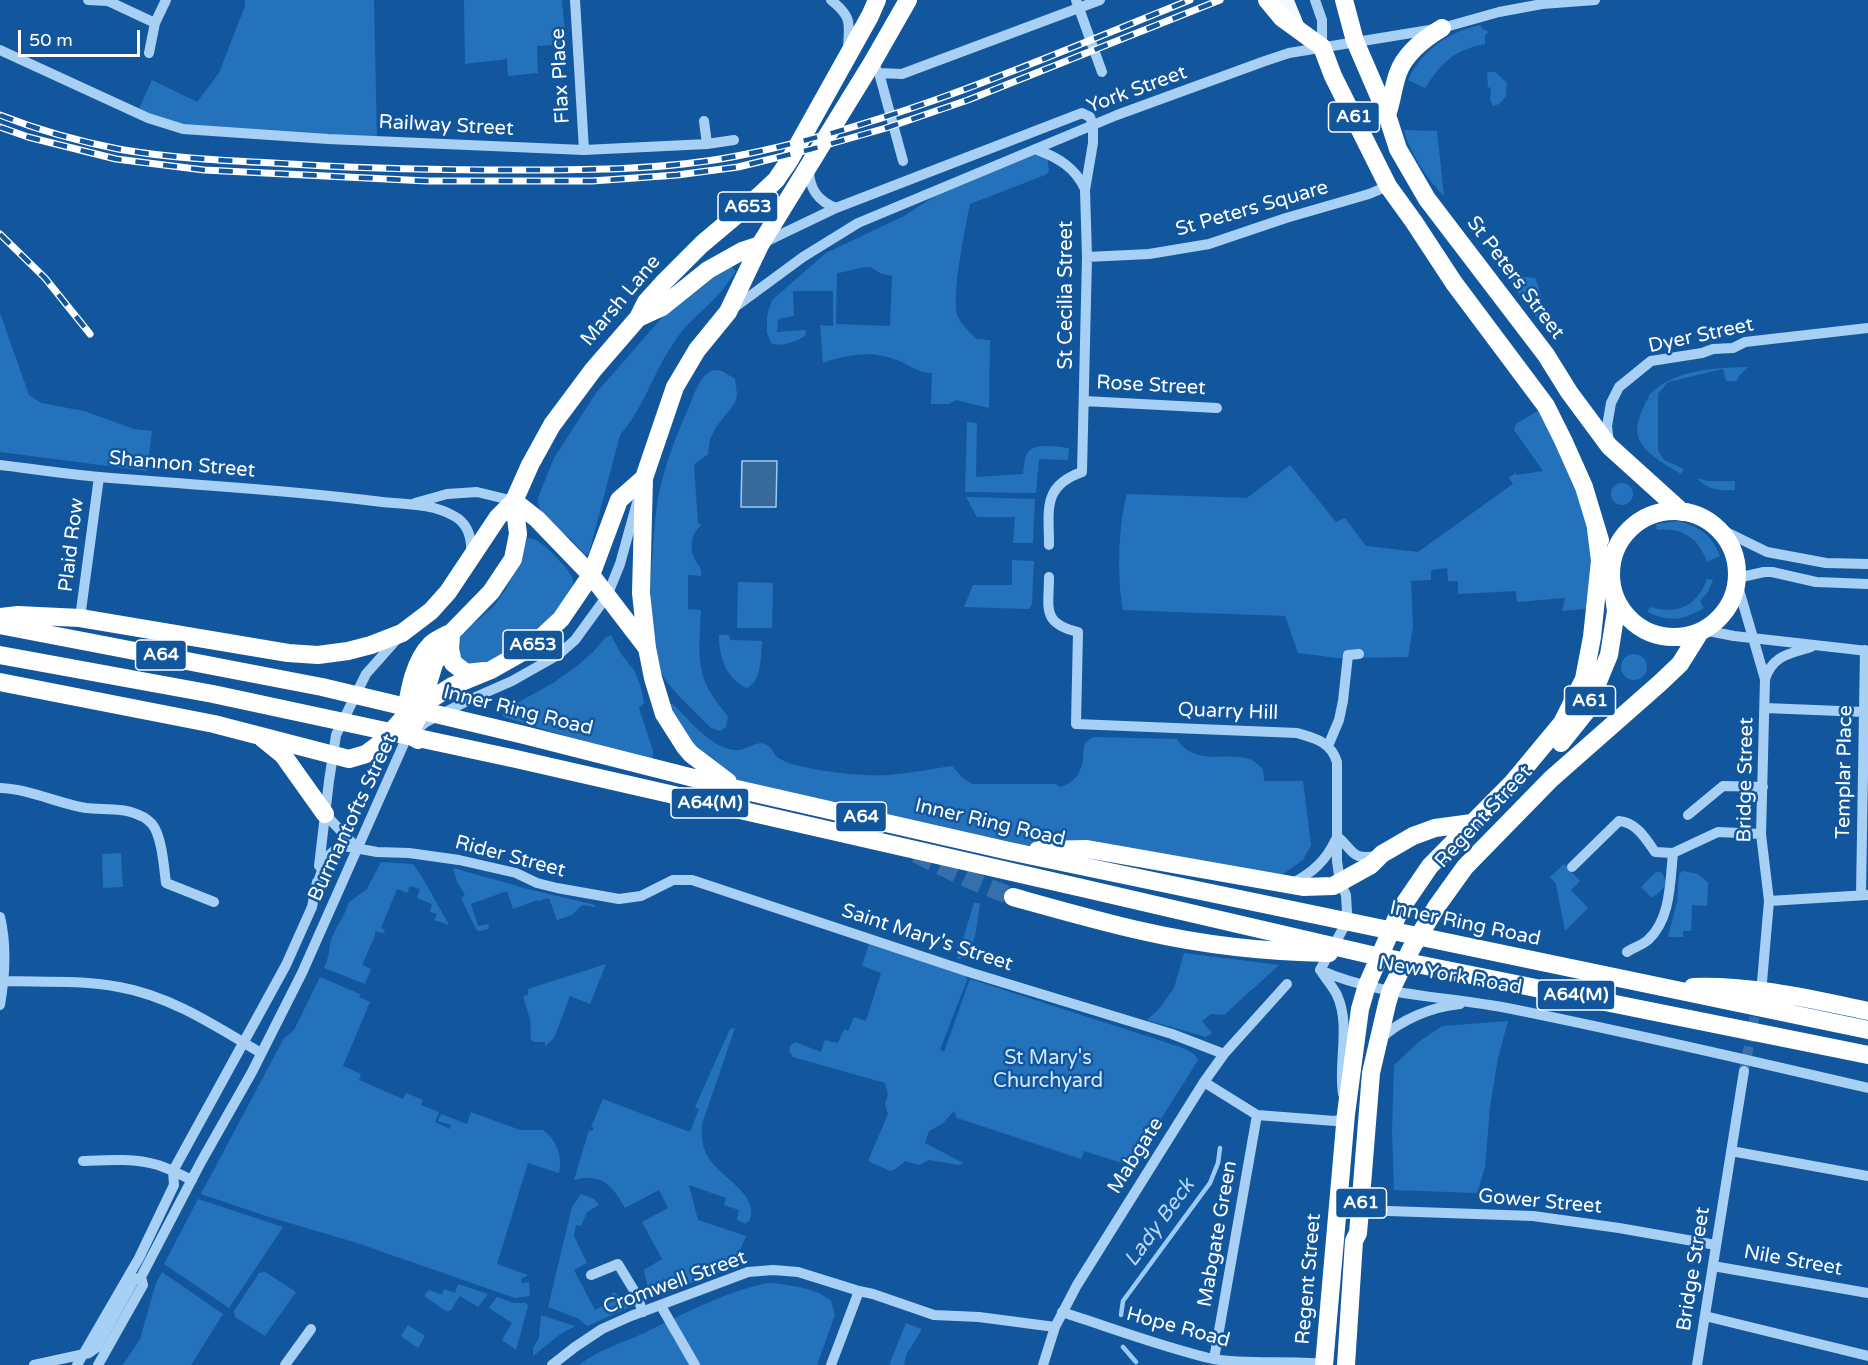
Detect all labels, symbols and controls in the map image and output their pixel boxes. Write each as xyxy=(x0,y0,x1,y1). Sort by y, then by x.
scale bar xyxy=(21,18,142,56)
street label: Flax Place xyxy=(547,28,575,124)
text: 50 m xyxy=(29,29,73,51)
street label: York Street xyxy=(1084,61,1190,119)
road number: A61 xyxy=(1328,102,1380,132)
street label: Railway Street xyxy=(378,110,514,142)
street label: St Peters Square xyxy=(1173,176,1331,242)
road number: A653 xyxy=(718,192,778,222)
street label: St Peters Street xyxy=(1461,212,1569,344)
street label: St Cecilia Street xyxy=(1055,221,1079,369)
street label: Marsh Lane xyxy=(576,251,666,351)
street label: Dyer Street xyxy=(1646,313,1756,359)
street label: Rose Street xyxy=(1096,371,1206,401)
street label: Shannon Street xyxy=(108,447,256,483)
street label: Plaid Row xyxy=(54,497,90,593)
road number: A653 xyxy=(503,630,563,660)
road number: A64 xyxy=(136,640,186,670)
street label: Inner Ring Road xyxy=(441,681,595,741)
road number: A61 xyxy=(1564,686,1616,716)
street label: Quarry Hill xyxy=(1177,698,1279,726)
street label: Templar Place xyxy=(1832,705,1858,839)
street label: Bridge Street xyxy=(1733,717,1759,843)
street label: Burmantofts Street xyxy=(304,731,402,905)
street label: Regent Street xyxy=(1430,761,1538,873)
road number: A64(M) xyxy=(671,788,749,818)
street label: Inner Ring Road xyxy=(913,794,1067,852)
road number: A64 xyxy=(836,802,886,832)
street label: Rider Street xyxy=(452,831,568,883)
street label: Inner Ring Road xyxy=(1387,896,1543,952)
street label: Saint Mary's Street xyxy=(838,899,1016,977)
street label: New York Road xyxy=(1376,952,1524,1000)
road number: A64(M) xyxy=(1537,980,1615,1010)
park label: St Mary's Churchyard xyxy=(993,1047,1103,1094)
street label: Mabgate xyxy=(1103,1113,1169,1199)
street label: Mabgate Green xyxy=(1193,1159,1243,1309)
water label: Lady Beck xyxy=(1120,1174,1200,1272)
street label: Gower Street xyxy=(1477,1185,1603,1219)
road number: A61 xyxy=(1336,1188,1386,1218)
street label: Bridge Street xyxy=(1672,1205,1716,1333)
street label: Regent Street xyxy=(1291,1212,1327,1346)
street label: Nile Street xyxy=(1742,1241,1844,1281)
street label: Cromwell Street xyxy=(600,1246,750,1320)
street label: Hope Road xyxy=(1124,1303,1232,1353)

